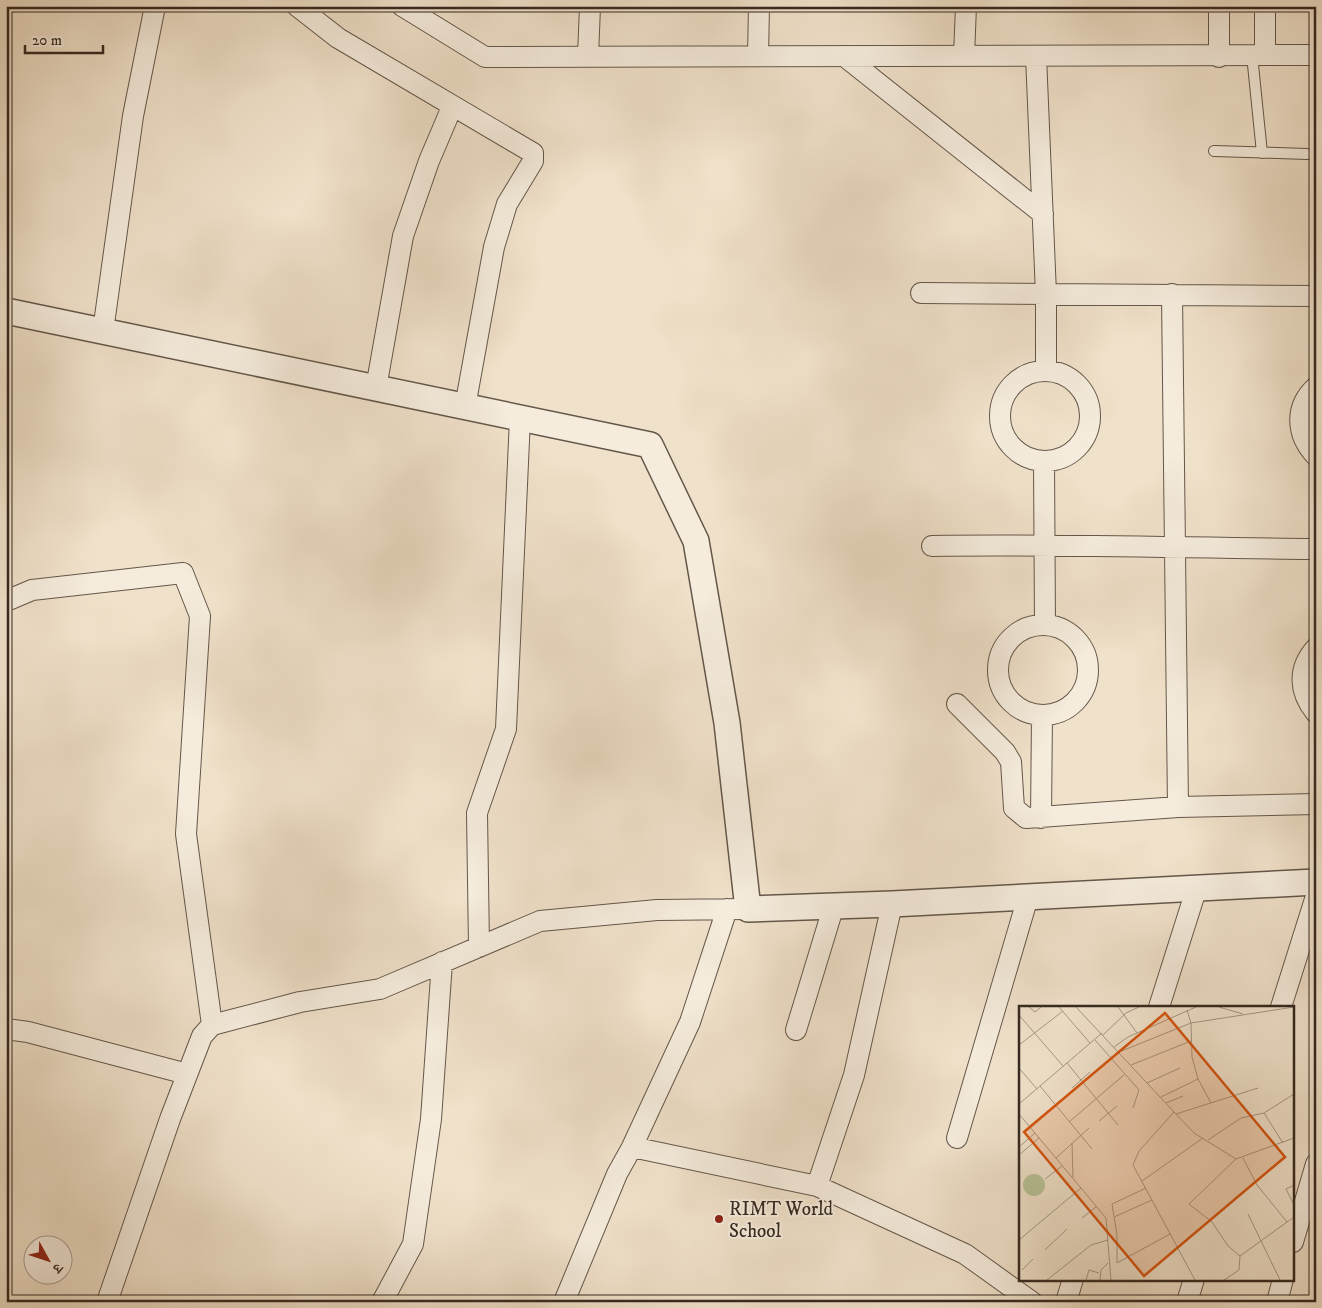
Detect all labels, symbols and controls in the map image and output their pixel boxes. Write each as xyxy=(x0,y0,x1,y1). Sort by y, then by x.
scale bar xyxy=(25,22,102,54)
text: 20 m xyxy=(32,31,62,50)
inset map xyxy=(1019,1006,1294,1280)
place label: RIMT World School xyxy=(729,1198,834,1243)
marker: RIMT World School xyxy=(713,1213,725,1225)
north arrow xyxy=(22,1236,72,1286)
text: उ xyxy=(47,1258,67,1277)

